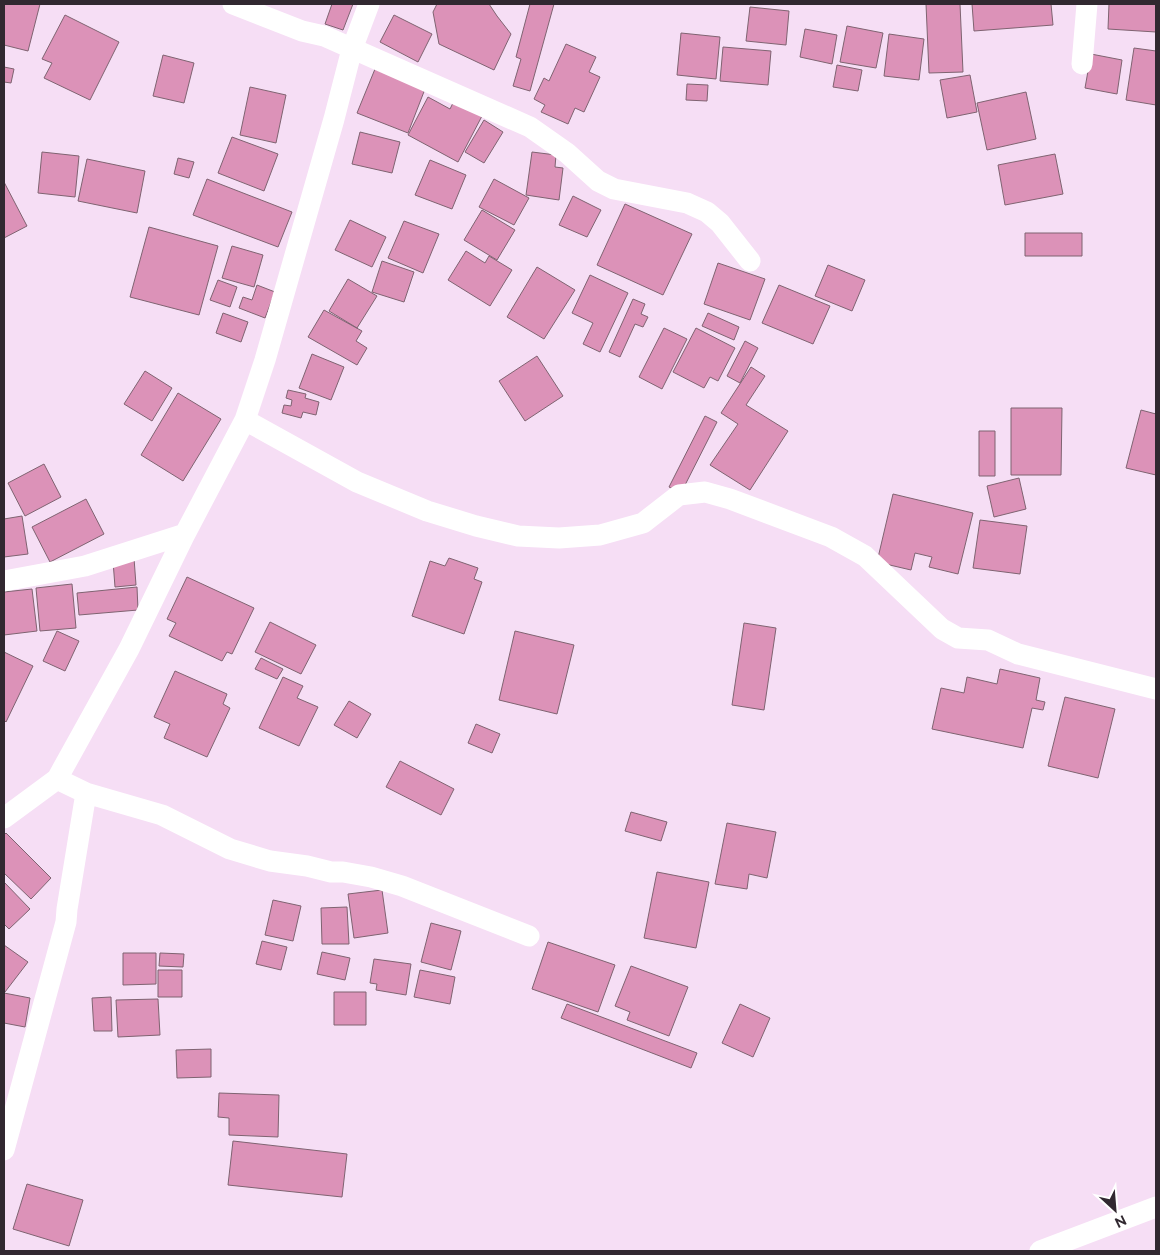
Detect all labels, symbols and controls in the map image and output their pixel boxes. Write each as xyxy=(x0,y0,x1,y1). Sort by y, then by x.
north arrow xyxy=(1090,1185,1140,1235)
text: N xyxy=(1112,1212,1129,1231)

